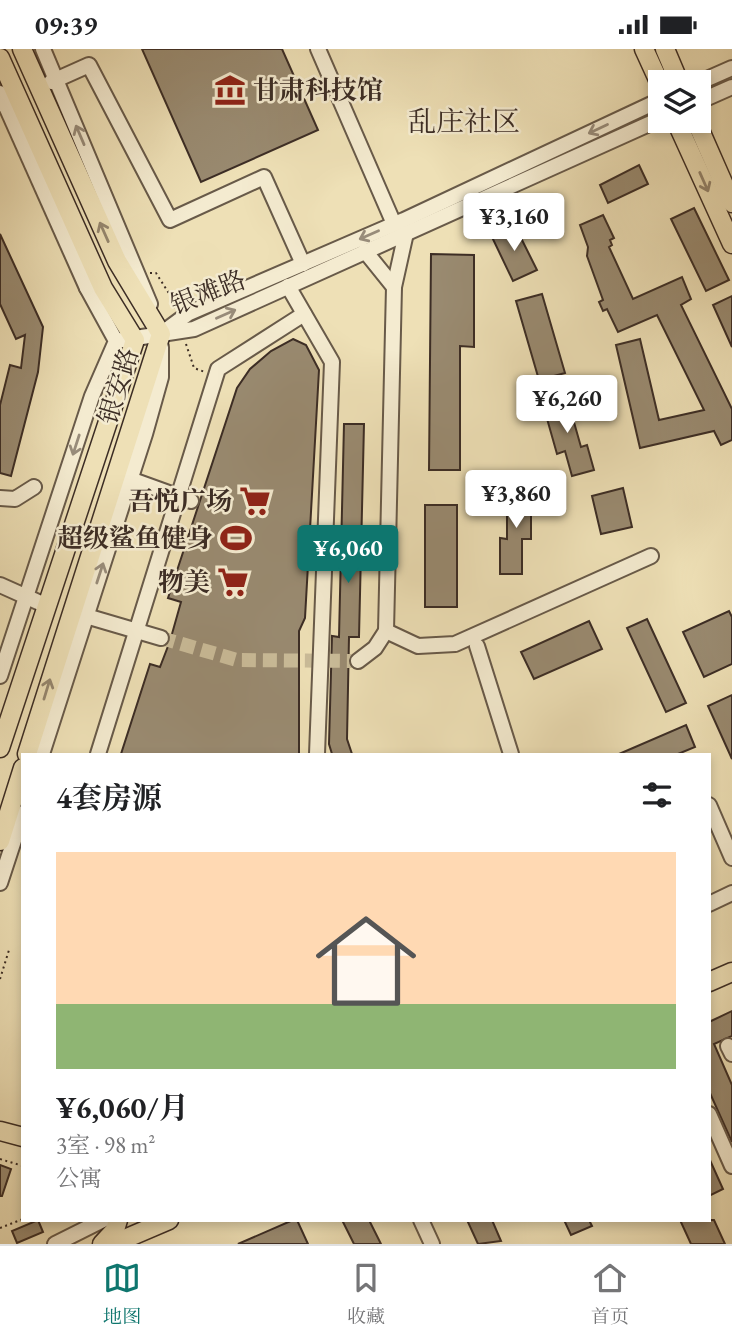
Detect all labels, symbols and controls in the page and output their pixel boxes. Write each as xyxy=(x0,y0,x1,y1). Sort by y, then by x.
text: 09:39 xyxy=(35,8,97,42)
map controls xyxy=(648,70,711,133)
button: layers xyxy=(648,70,711,133)
museum icon: 甘肃科技馆 xyxy=(213,73,247,107)
place label: 甘肃科技馆 xyxy=(253,73,383,107)
district label: 乱庄社区 xyxy=(408,103,520,139)
one-way arrow xyxy=(588,123,609,136)
one-way arrow xyxy=(73,124,86,146)
one-way arrow xyxy=(698,171,711,192)
pin: ¥3,160 xyxy=(457,193,571,253)
text: ¥3,160 xyxy=(479,201,549,231)
one-way arrow xyxy=(97,222,110,243)
one-way arrow xyxy=(359,229,381,242)
street label: 银滩路 xyxy=(165,262,251,322)
one-way arrow xyxy=(215,307,236,320)
street label: 银安路 xyxy=(90,344,146,428)
pin: ¥6,260 xyxy=(510,375,624,435)
text: ¥6,260 xyxy=(532,383,602,413)
one-way arrow xyxy=(69,433,81,455)
pin: ¥3,860 xyxy=(459,470,573,530)
text: ¥3,860 xyxy=(481,478,551,508)
place label: 吾悦广场 xyxy=(128,484,232,518)
supermarket icon: 吾悦广场 xyxy=(238,484,272,518)
place label: 超级鲨鱼健身 xyxy=(57,521,213,555)
sports icon: 超级鲨鱼健身 xyxy=(219,521,253,555)
pin: ¥6,060 xyxy=(291,525,405,585)
text: ¥6,060 xyxy=(313,533,383,563)
one-way arrow xyxy=(95,562,107,584)
place label: 物美 xyxy=(158,565,210,599)
supermarket icon: 物美 xyxy=(216,565,250,599)
one-way arrow xyxy=(42,678,55,700)
icon: filters xyxy=(638,776,676,814)
text: 4套房源 xyxy=(56,778,162,817)
icon: home xyxy=(303,898,429,1024)
text: ¥6,060/月 xyxy=(56,1088,189,1127)
text: 3室 · 98 m² xyxy=(56,1130,155,1160)
text: 公寓 xyxy=(56,1163,102,1193)
tab: 地图 xyxy=(103,1259,141,1329)
tab: 收藏 xyxy=(347,1259,385,1329)
tab: 首页 xyxy=(591,1259,629,1329)

